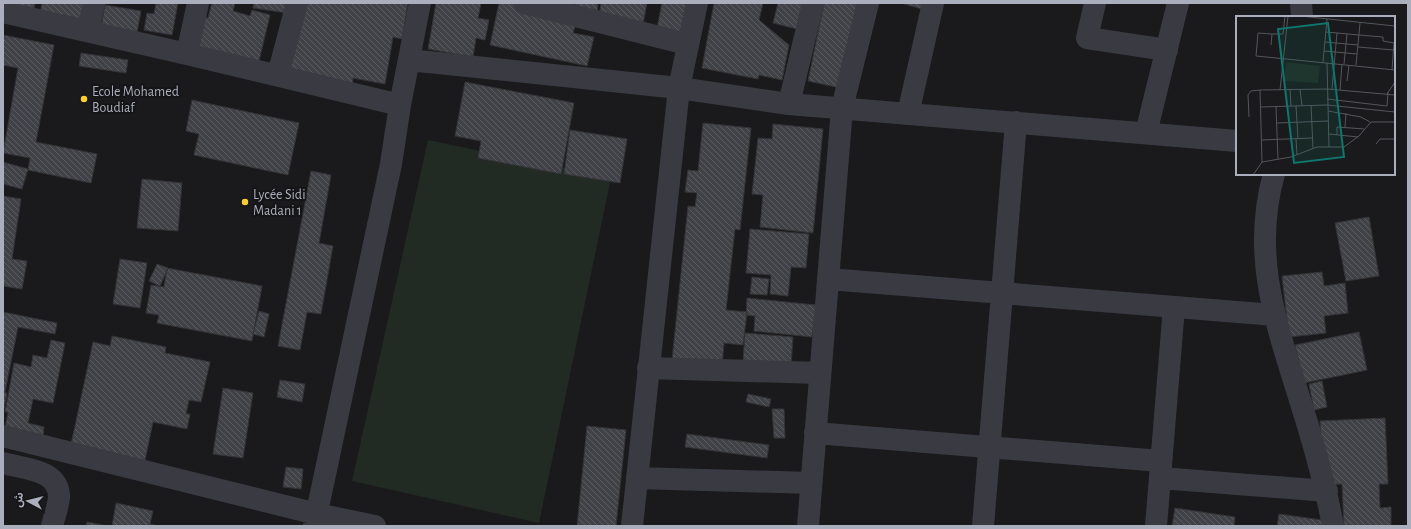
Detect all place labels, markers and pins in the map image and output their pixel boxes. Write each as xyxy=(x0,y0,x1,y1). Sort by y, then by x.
place label: Ecole Mohamed Boudiaf xyxy=(92,85,179,115)
marker: Ecole Mohamed Boudiaf xyxy=(79,94,89,104)
place label: Lycée Sidi Madani 1 xyxy=(253,188,306,218)
marker: Lycée Sidi Madani 1 xyxy=(240,197,250,207)

